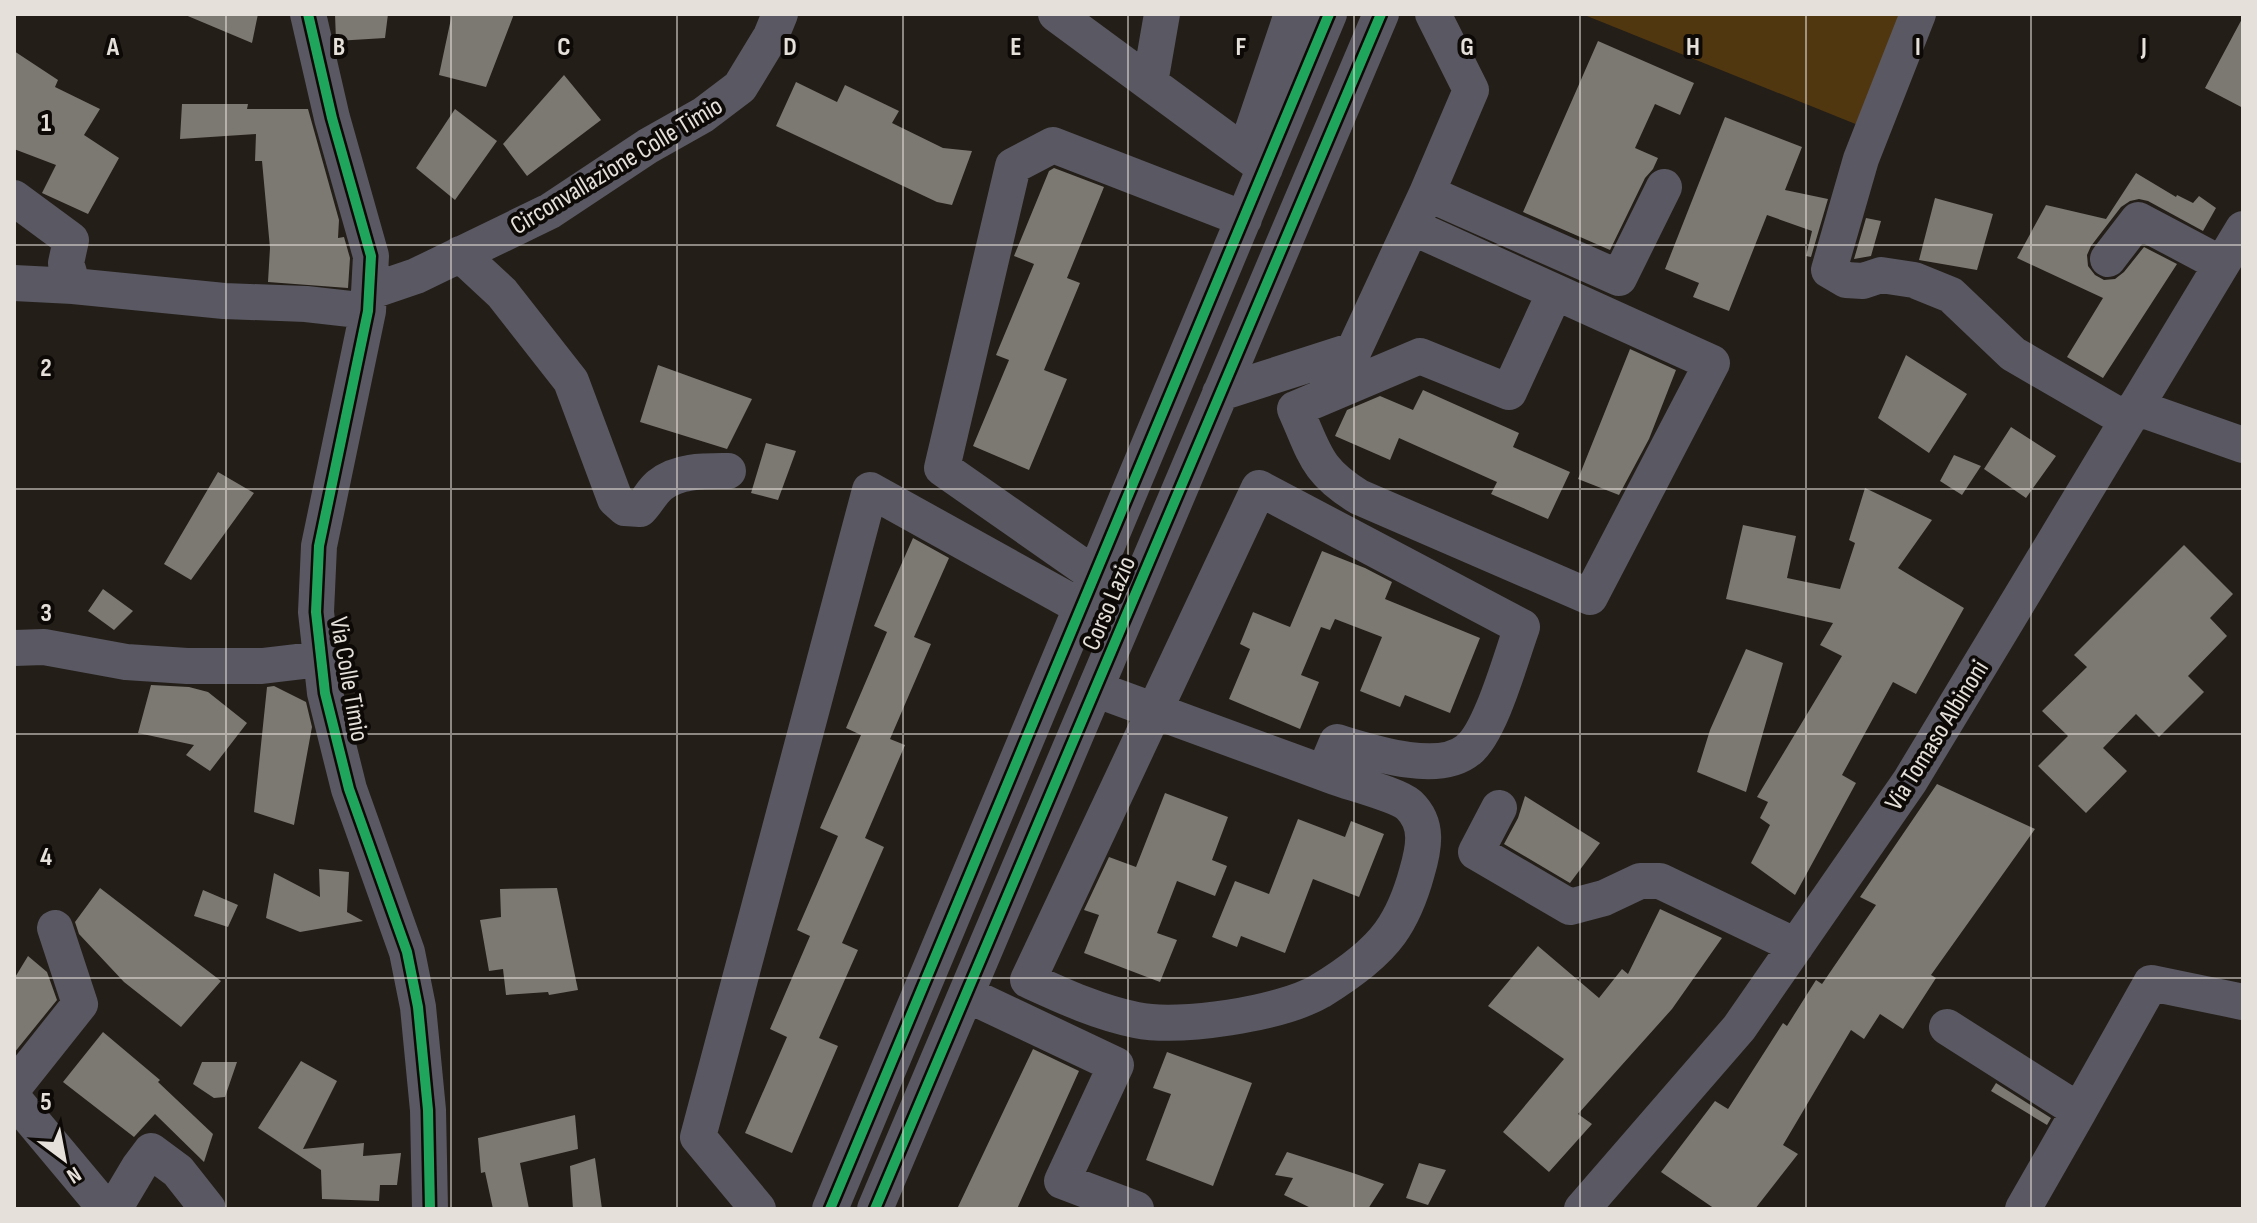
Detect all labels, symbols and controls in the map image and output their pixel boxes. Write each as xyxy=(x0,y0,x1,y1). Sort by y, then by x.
text: A xyxy=(106,32,120,63)
text: B xyxy=(333,32,345,63)
text: C xyxy=(557,32,571,63)
text: D xyxy=(783,32,797,63)
text: E xyxy=(1010,32,1022,63)
text: F xyxy=(1236,32,1247,63)
text: G xyxy=(1460,32,1474,63)
text: H xyxy=(1686,32,1700,63)
text: I xyxy=(1915,32,1921,63)
text: J xyxy=(2140,32,2147,63)
street label: Circonvallazione Colle Timio xyxy=(505,91,728,242)
text: 1 xyxy=(41,108,51,139)
text: 2 xyxy=(40,353,52,384)
street label: Corso Lazio xyxy=(1076,552,1143,655)
text: 3 xyxy=(40,598,52,629)
street label: Via Colle Timio xyxy=(322,615,375,744)
street label: Via Tomaso Albinoni xyxy=(1879,655,1996,817)
text: 4 xyxy=(40,842,52,873)
text: 5 xyxy=(40,1087,52,1118)
north arrow xyxy=(24,1119,104,1199)
text: N xyxy=(62,1160,86,1189)

